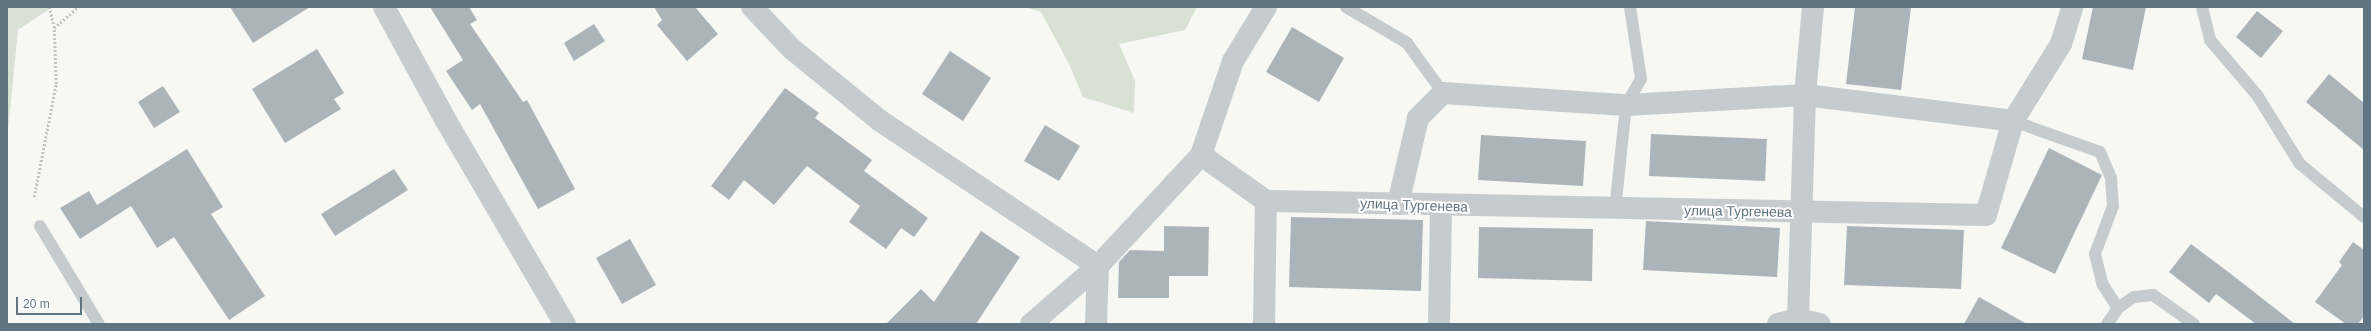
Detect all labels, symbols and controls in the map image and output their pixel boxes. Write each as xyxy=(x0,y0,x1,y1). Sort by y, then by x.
street label: улица Тургенева xyxy=(1360,195,1468,215)
street label: улица Тургенева xyxy=(1684,202,1792,220)
scale bar xyxy=(18,289,84,315)
text: 20 m xyxy=(23,297,50,311)

